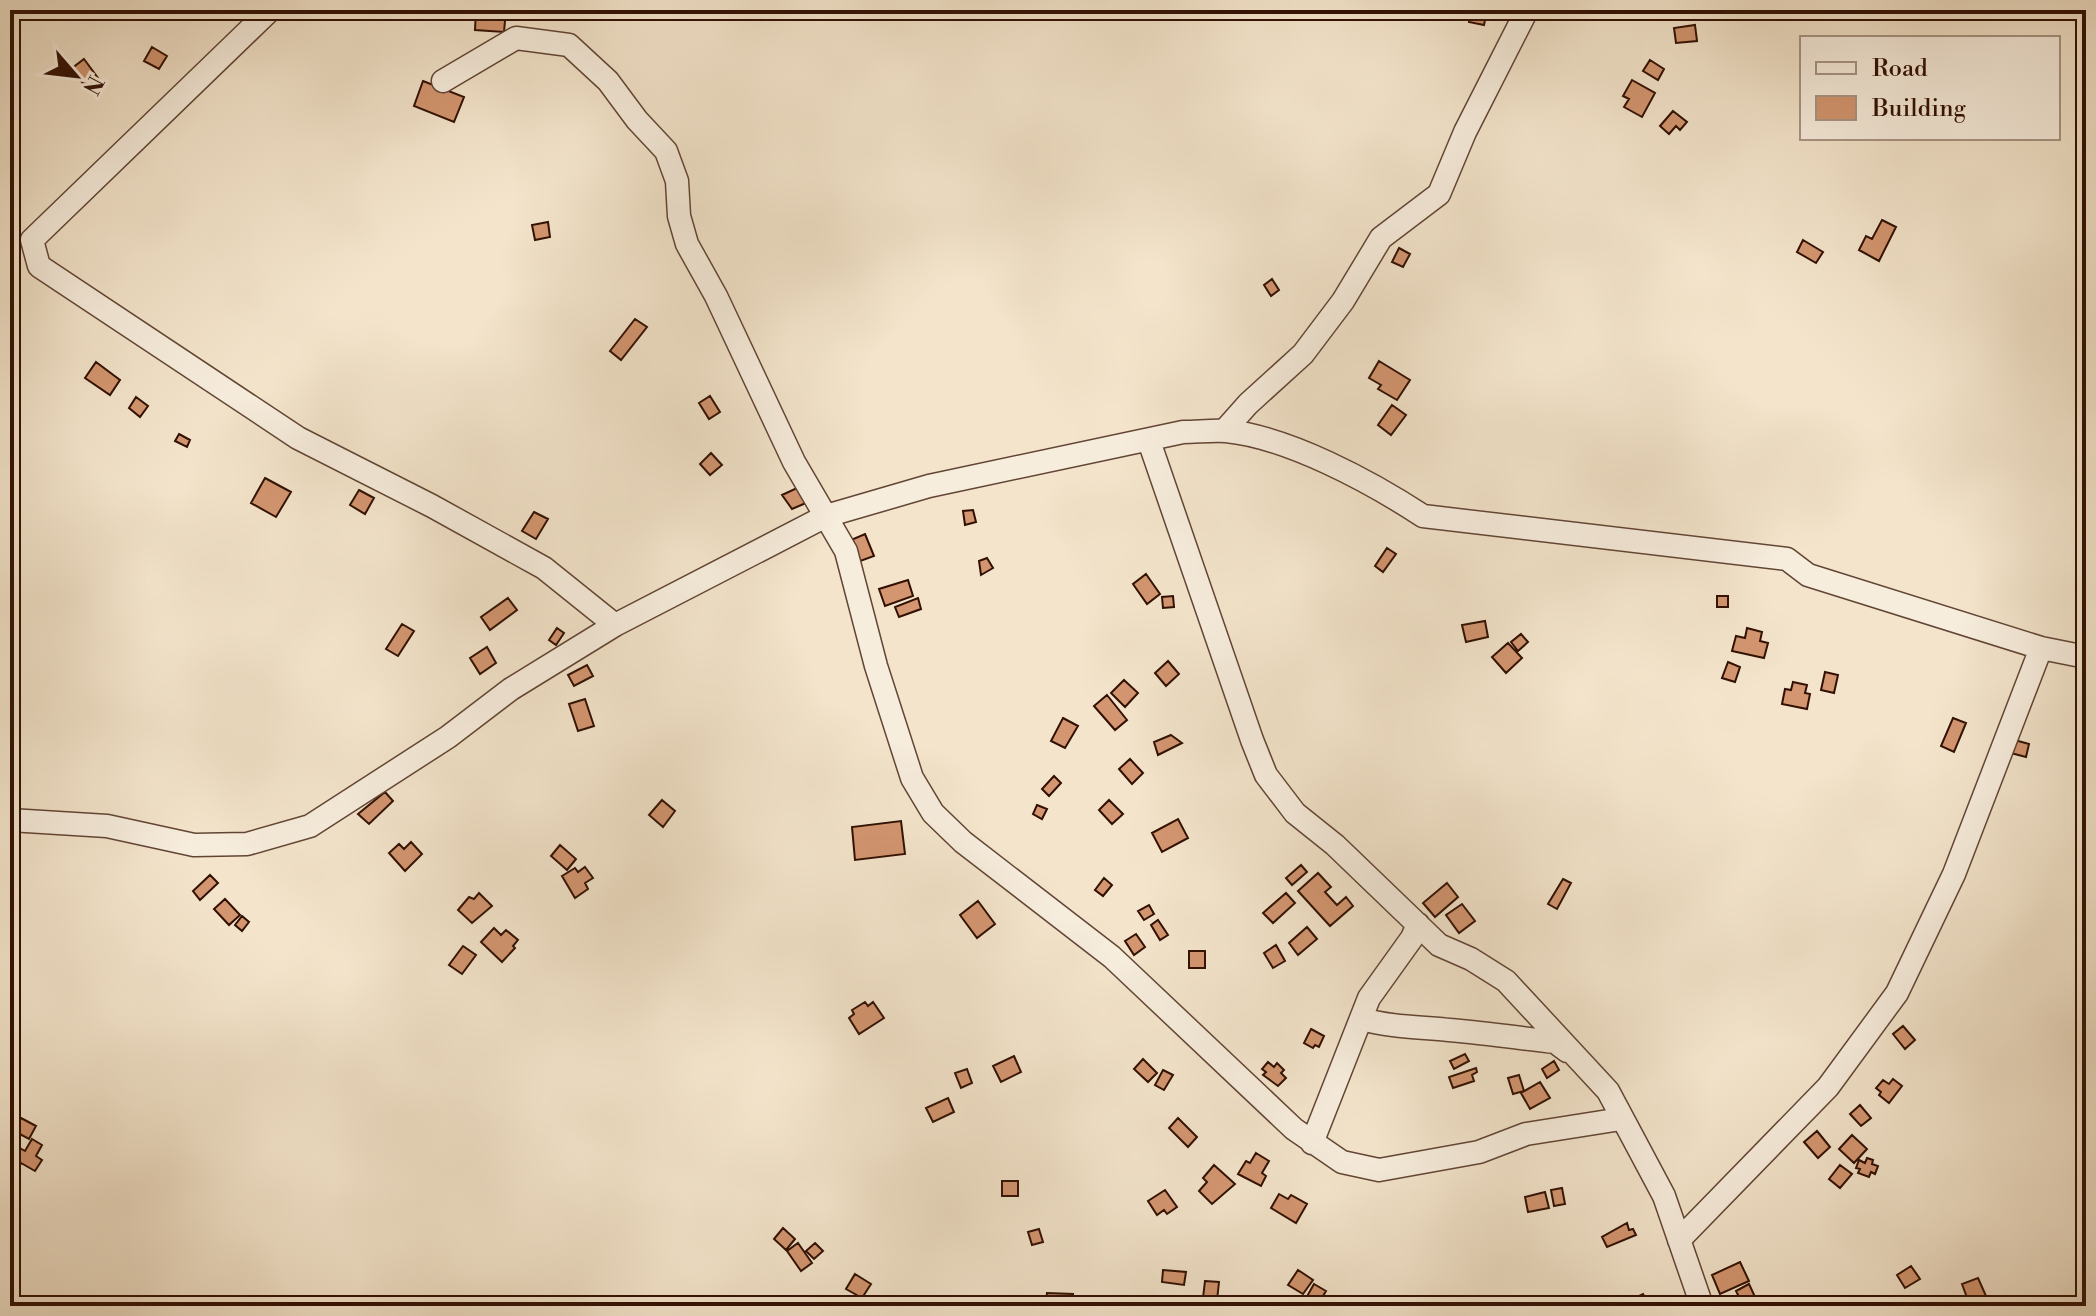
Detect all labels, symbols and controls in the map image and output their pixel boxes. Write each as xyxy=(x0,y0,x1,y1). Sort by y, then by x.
north arrow xyxy=(36,36,116,116)
legend xyxy=(1800,36,2060,140)
text: Road xyxy=(1872,54,1928,84)
text: N xyxy=(76,71,108,99)
text: Building xyxy=(1871,94,1966,124)

